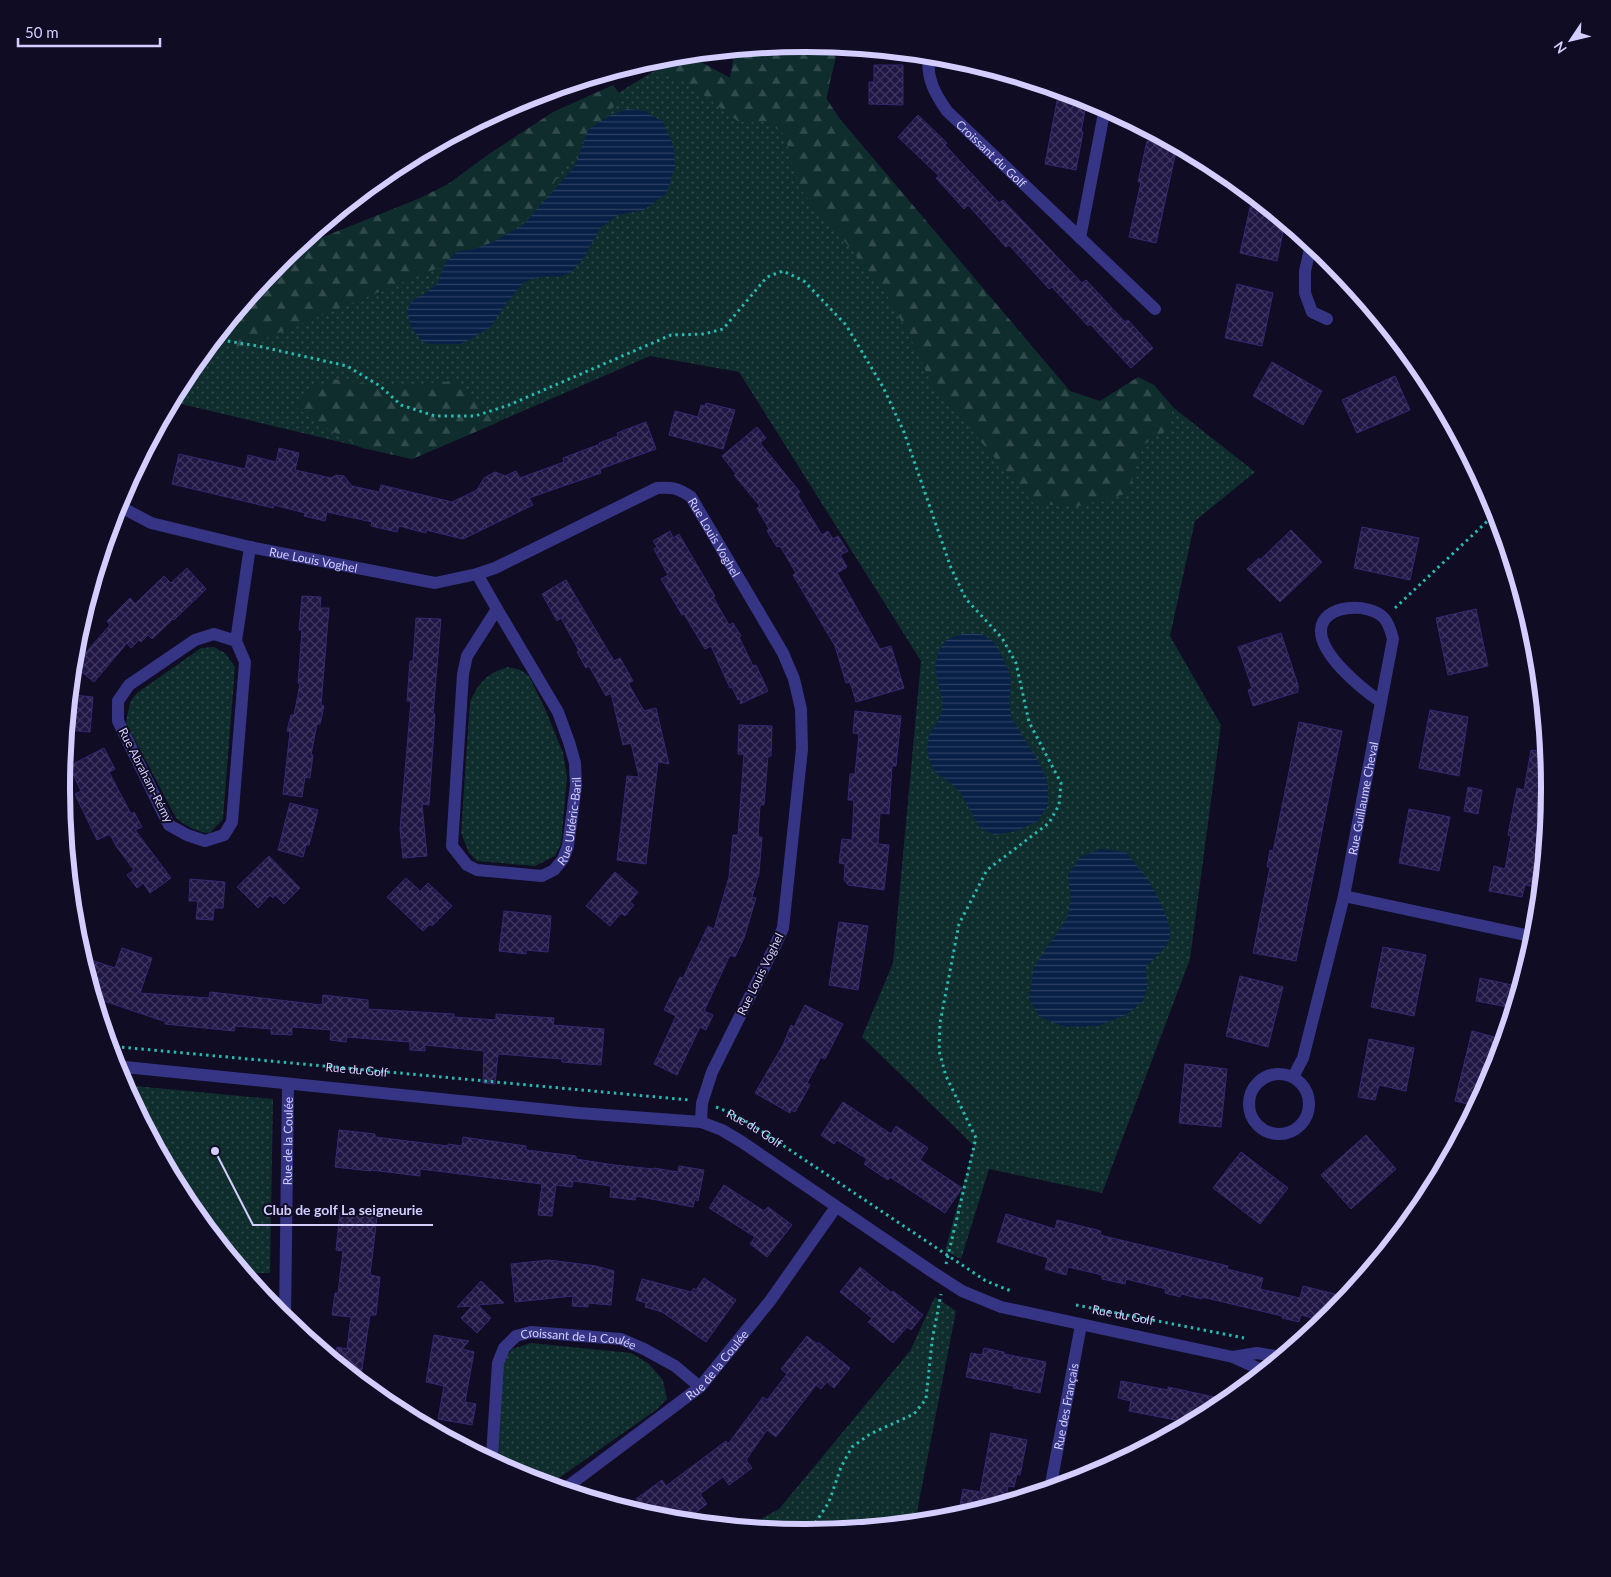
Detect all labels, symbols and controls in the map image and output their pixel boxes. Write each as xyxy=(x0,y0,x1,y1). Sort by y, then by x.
scale bar xyxy=(18,15,160,47)
north arrow xyxy=(1546,15,1596,65)
text: 50 m xyxy=(25,23,59,41)
text: N xyxy=(1550,38,1570,57)
street label: Croissant du Golf xyxy=(953,117,1030,191)
street label: Rue Louis Voghel xyxy=(685,495,744,579)
street label: Rue Louis Voghel xyxy=(268,543,359,575)
street label: Rue Abraham-Rémy xyxy=(116,725,177,826)
street label: Rue Guillaume Cheval xyxy=(1344,740,1381,856)
street label: Rue Uldéric-Baril xyxy=(554,777,584,868)
street label: Rue Louis Voghel xyxy=(734,931,786,1017)
street label: Rue du Golf xyxy=(325,1059,390,1080)
street label: Rue de la Coulée xyxy=(279,1097,295,1185)
street label: Rue du Golf xyxy=(724,1105,786,1151)
callout: Club de golf La seigneurie xyxy=(253,1196,433,1225)
text: Club de golf La seigneurie xyxy=(263,1201,423,1218)
street label: Rue du Golf xyxy=(1091,1301,1156,1328)
street label: Croissant de la Coulée xyxy=(519,1324,639,1352)
street label: Rue de la Coulée xyxy=(682,1327,751,1403)
street label: Rue des Français xyxy=(1050,1362,1081,1451)

